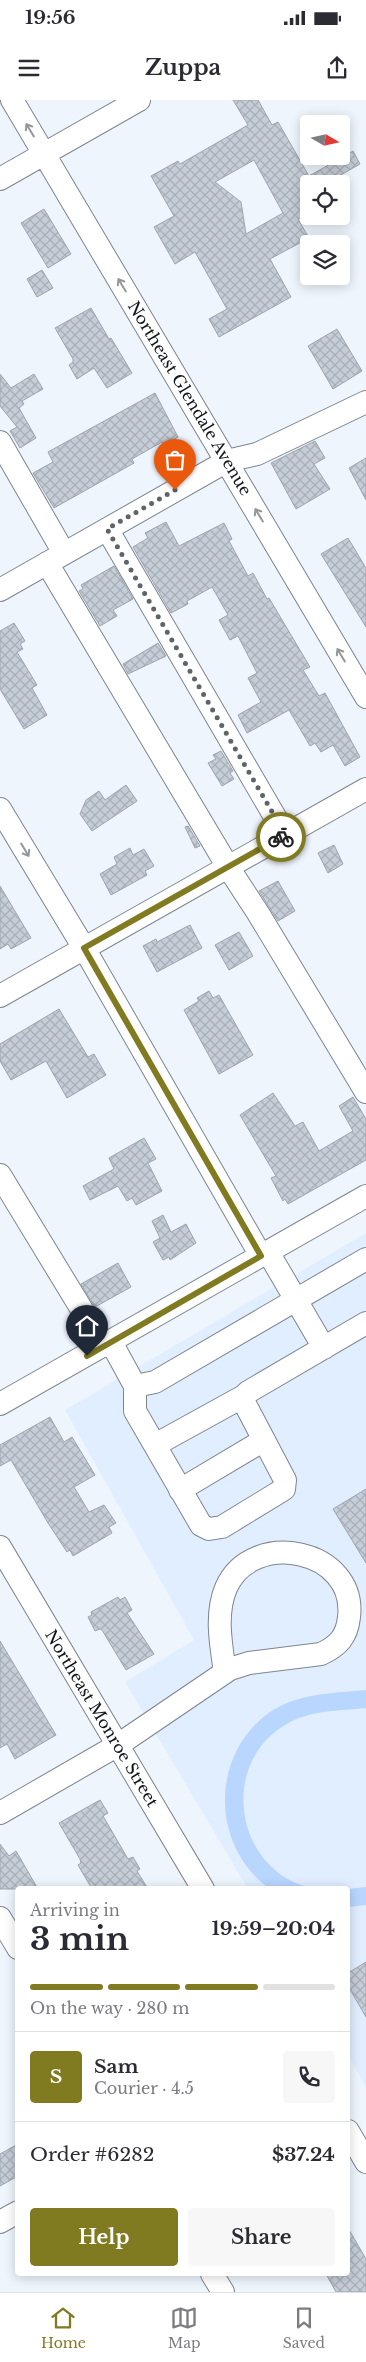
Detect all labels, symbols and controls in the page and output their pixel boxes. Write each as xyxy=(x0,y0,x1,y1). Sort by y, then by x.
text: 19:56 xyxy=(25,6,76,29)
icon: menu xyxy=(15,54,43,82)
text: Zuppa xyxy=(145,54,221,81)
icon: share xyxy=(323,54,351,82)
north arrow xyxy=(300,115,350,165)
map controls xyxy=(300,115,350,285)
one-way arrow xyxy=(25,124,35,138)
button: locate xyxy=(300,175,350,225)
button: layers xyxy=(300,235,350,285)
one-way arrow xyxy=(117,278,127,292)
street label: Northeast Glendale Avenue xyxy=(124,297,256,499)
pin xyxy=(154,439,196,490)
icon: bag xyxy=(161,446,189,474)
one-way arrow xyxy=(253,509,263,523)
one-way arrow xyxy=(336,648,346,663)
courier xyxy=(256,812,306,862)
icon: bike xyxy=(267,823,295,851)
one-way arrow xyxy=(21,843,31,857)
pin xyxy=(66,1305,108,1356)
icon: home xyxy=(73,1312,101,1340)
street label: Northeast Monroe Street xyxy=(41,1626,163,1810)
text: Arriving in xyxy=(30,1900,120,1920)
text: 19:59–20:04 xyxy=(211,1917,335,1940)
text: 3 min xyxy=(30,1919,129,1959)
text: On the way · 280 m xyxy=(30,1998,189,2018)
button: phone xyxy=(283,2051,335,2103)
text: Sam xyxy=(94,2055,139,2078)
text: S xyxy=(50,2065,62,2088)
text: Courier · 4.5 xyxy=(94,2078,194,2098)
text: Order #6282 xyxy=(30,2143,154,2166)
text: $37.24 xyxy=(272,2143,335,2166)
button: Help xyxy=(30,2208,178,2266)
button: Share xyxy=(188,2208,335,2266)
tab: Home xyxy=(41,2304,86,2352)
tab: Map xyxy=(168,2304,201,2352)
tab: Saved xyxy=(283,2304,325,2352)

